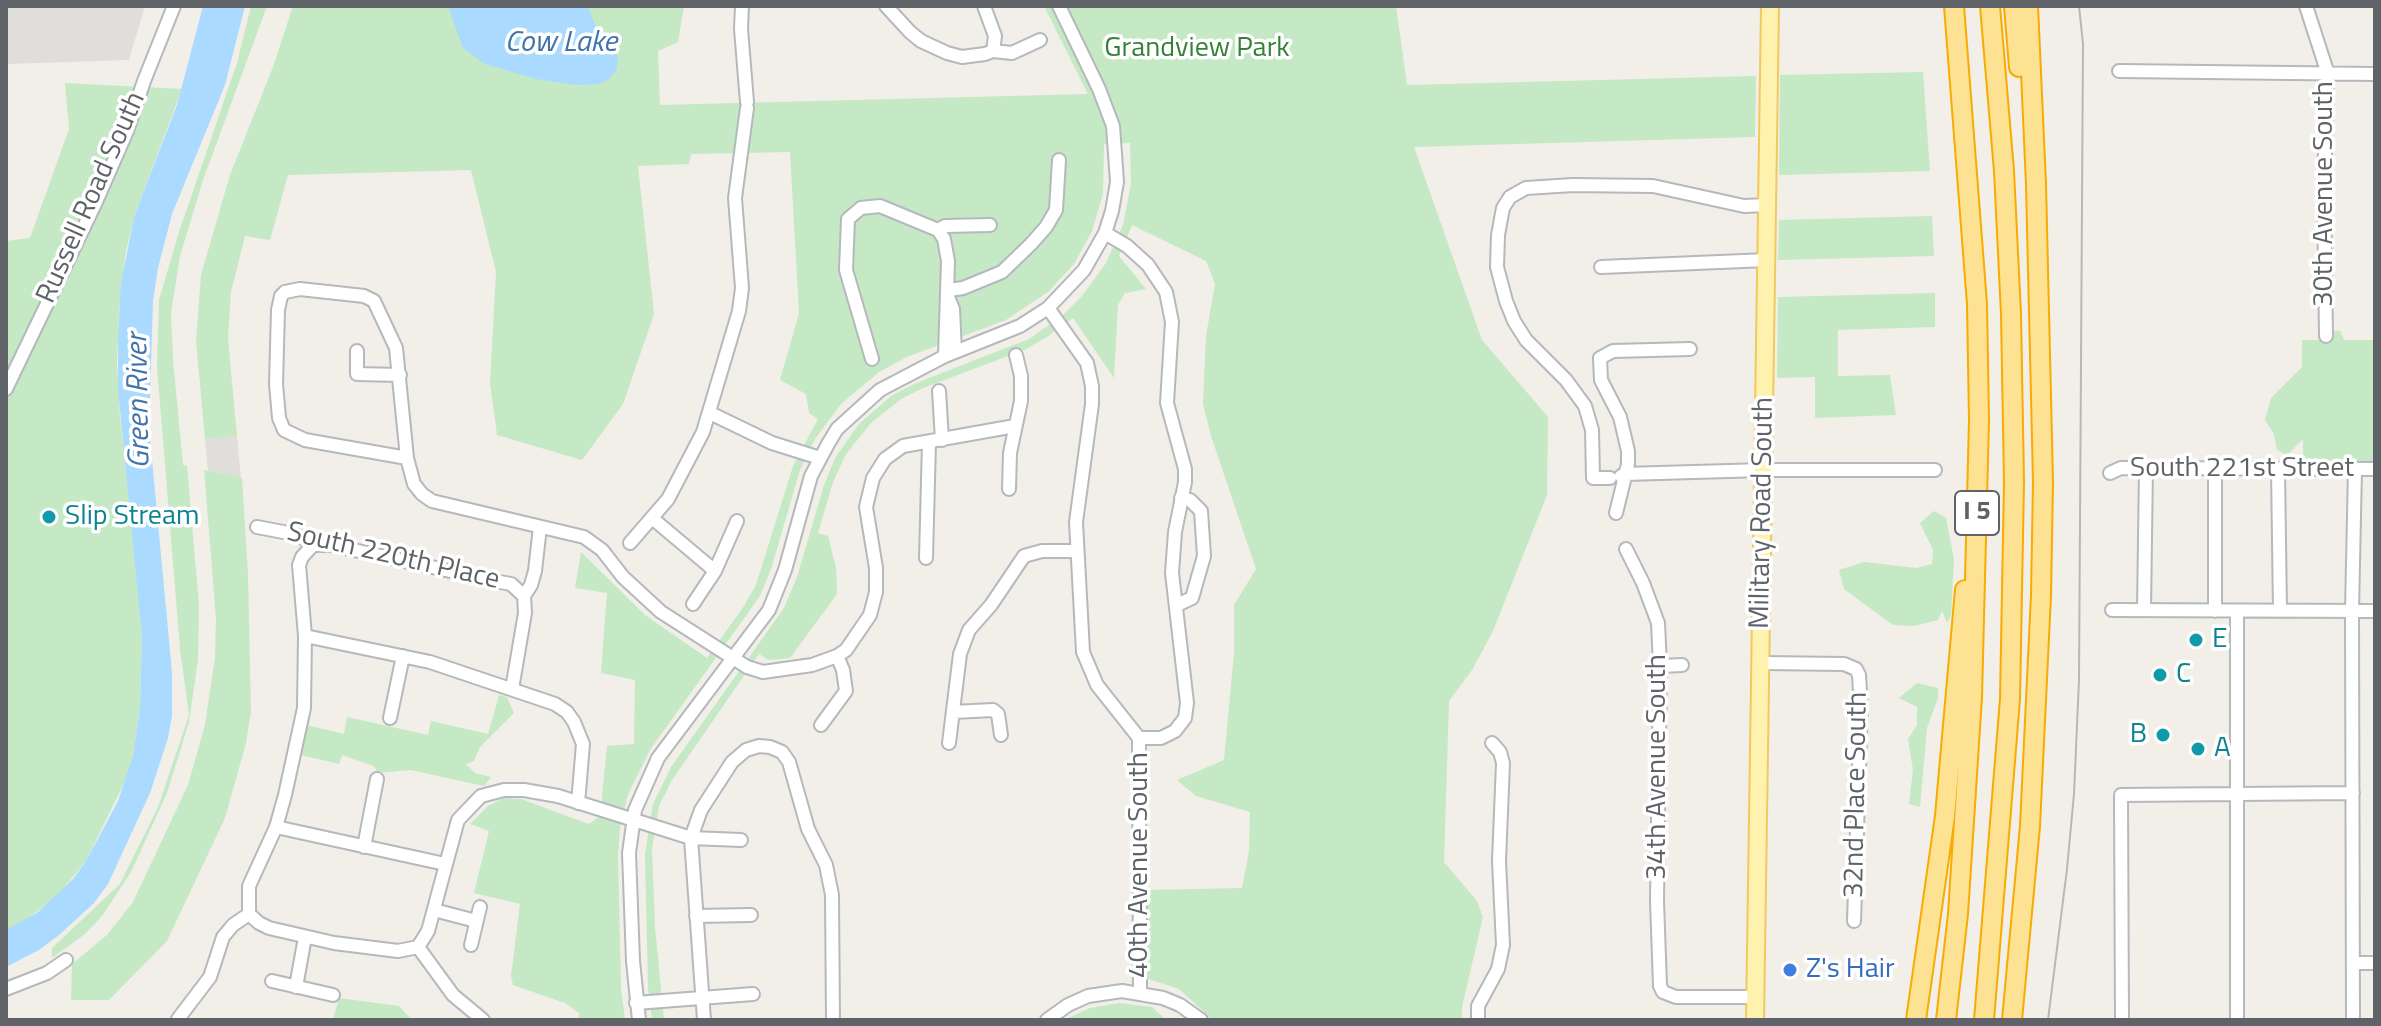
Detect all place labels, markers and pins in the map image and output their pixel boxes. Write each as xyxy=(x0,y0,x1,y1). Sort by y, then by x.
place label: Slip Stream xyxy=(65,500,199,534)
marker: Slip Stream xyxy=(40,508,58,526)
place label: E xyxy=(2212,623,2227,657)
marker: E xyxy=(2187,631,2205,649)
place label: C xyxy=(2176,658,2191,692)
marker: C xyxy=(2151,666,2169,684)
place label: B xyxy=(2130,718,2147,752)
marker: B xyxy=(2154,726,2172,744)
place label: A xyxy=(2214,732,2231,766)
marker: A xyxy=(2189,740,2207,758)
place label: Z's Hair xyxy=(1806,953,1895,987)
marker: Z's Hair xyxy=(1781,961,1799,979)

